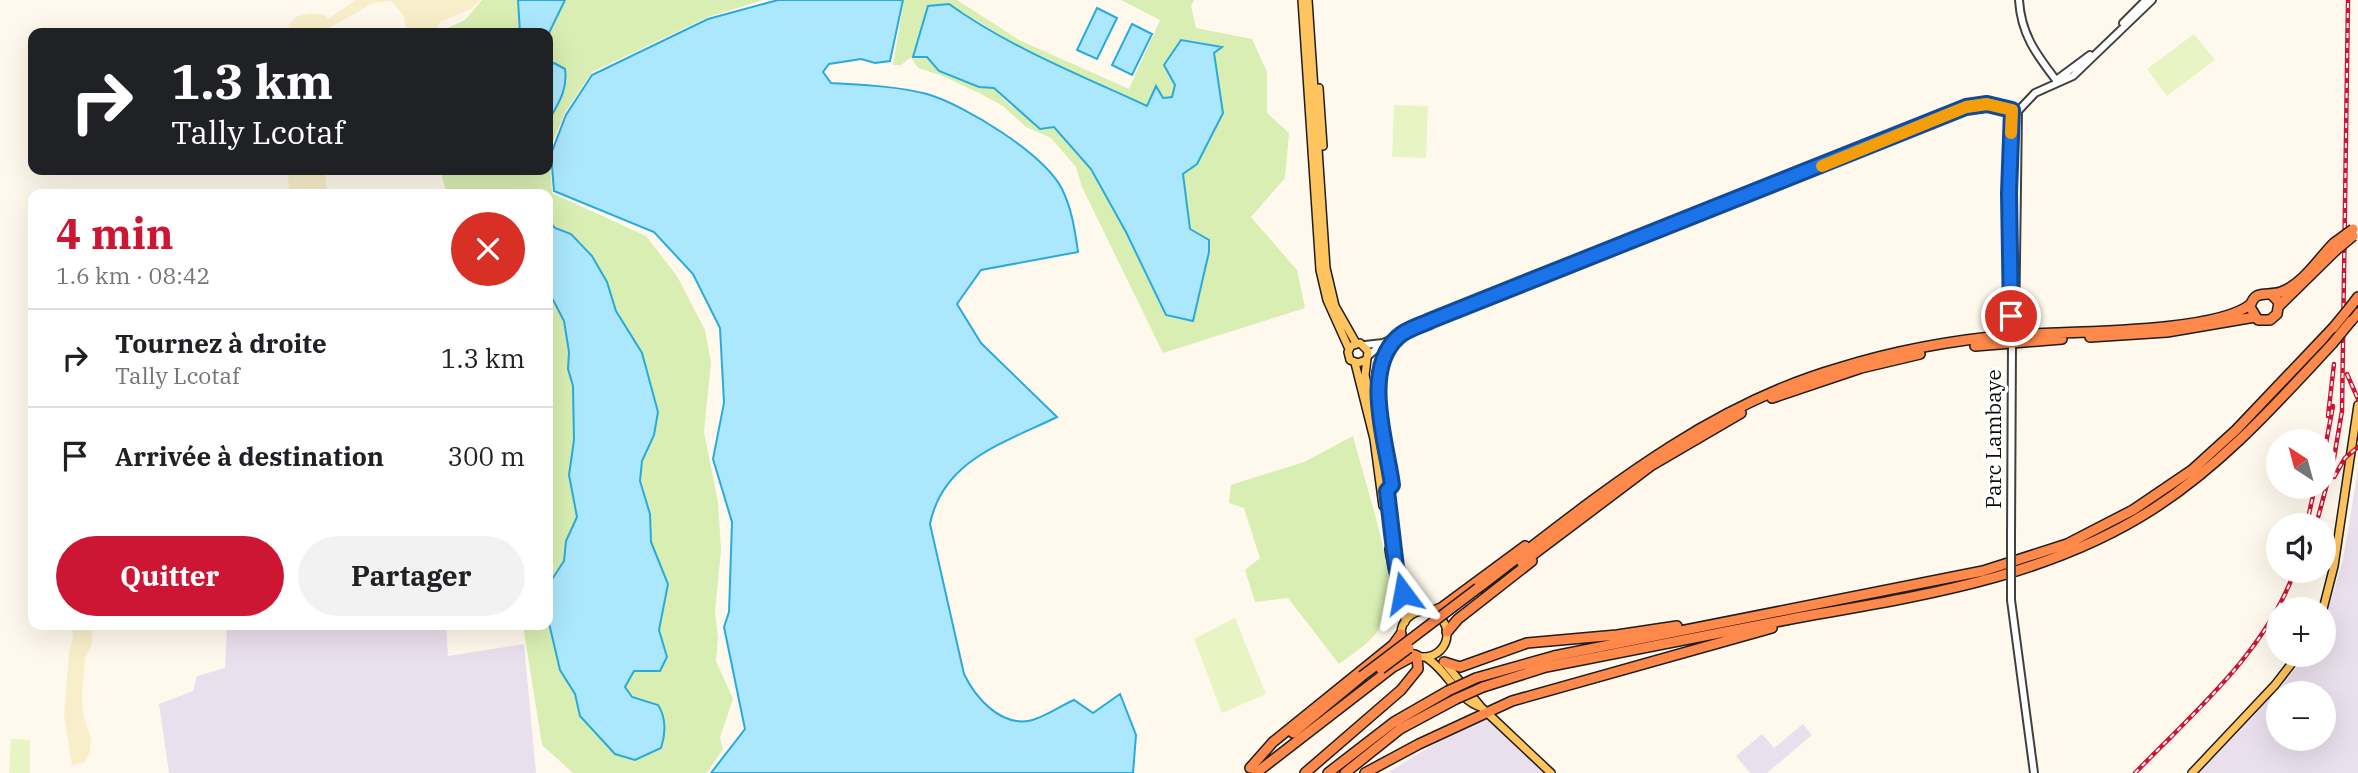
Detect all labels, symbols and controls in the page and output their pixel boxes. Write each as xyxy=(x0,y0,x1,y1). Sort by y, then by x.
text: 1.3 km xyxy=(171,49,333,112)
icon: right xyxy=(56,56,147,147)
text: Tally Lcotaf xyxy=(171,111,345,153)
text: 4 min xyxy=(56,206,174,261)
button: close xyxy=(451,212,525,286)
text: 1.6 km · 08:42 xyxy=(56,260,210,290)
pin xyxy=(1981,286,2041,346)
icon: arrive xyxy=(1992,297,2030,335)
text: Tournez à droite xyxy=(115,326,327,360)
icon: right xyxy=(56,339,94,377)
text: 1.3 km xyxy=(441,341,525,375)
text: Tally Lcotaf xyxy=(115,360,240,390)
street label: Parc Lambaye xyxy=(1979,369,2007,509)
north arrow xyxy=(2266,429,2336,499)
map controls xyxy=(2266,429,2336,751)
icon: arrive xyxy=(56,437,94,475)
text: Arrivée à destination xyxy=(115,439,384,473)
text: 300 m xyxy=(447,439,525,473)
button: sound xyxy=(2266,513,2336,583)
button: Quitter xyxy=(56,536,284,616)
button: Partager xyxy=(298,536,525,616)
position arrow xyxy=(1366,556,1440,630)
button: + xyxy=(2266,597,2336,667)
button: − xyxy=(2266,681,2336,751)

